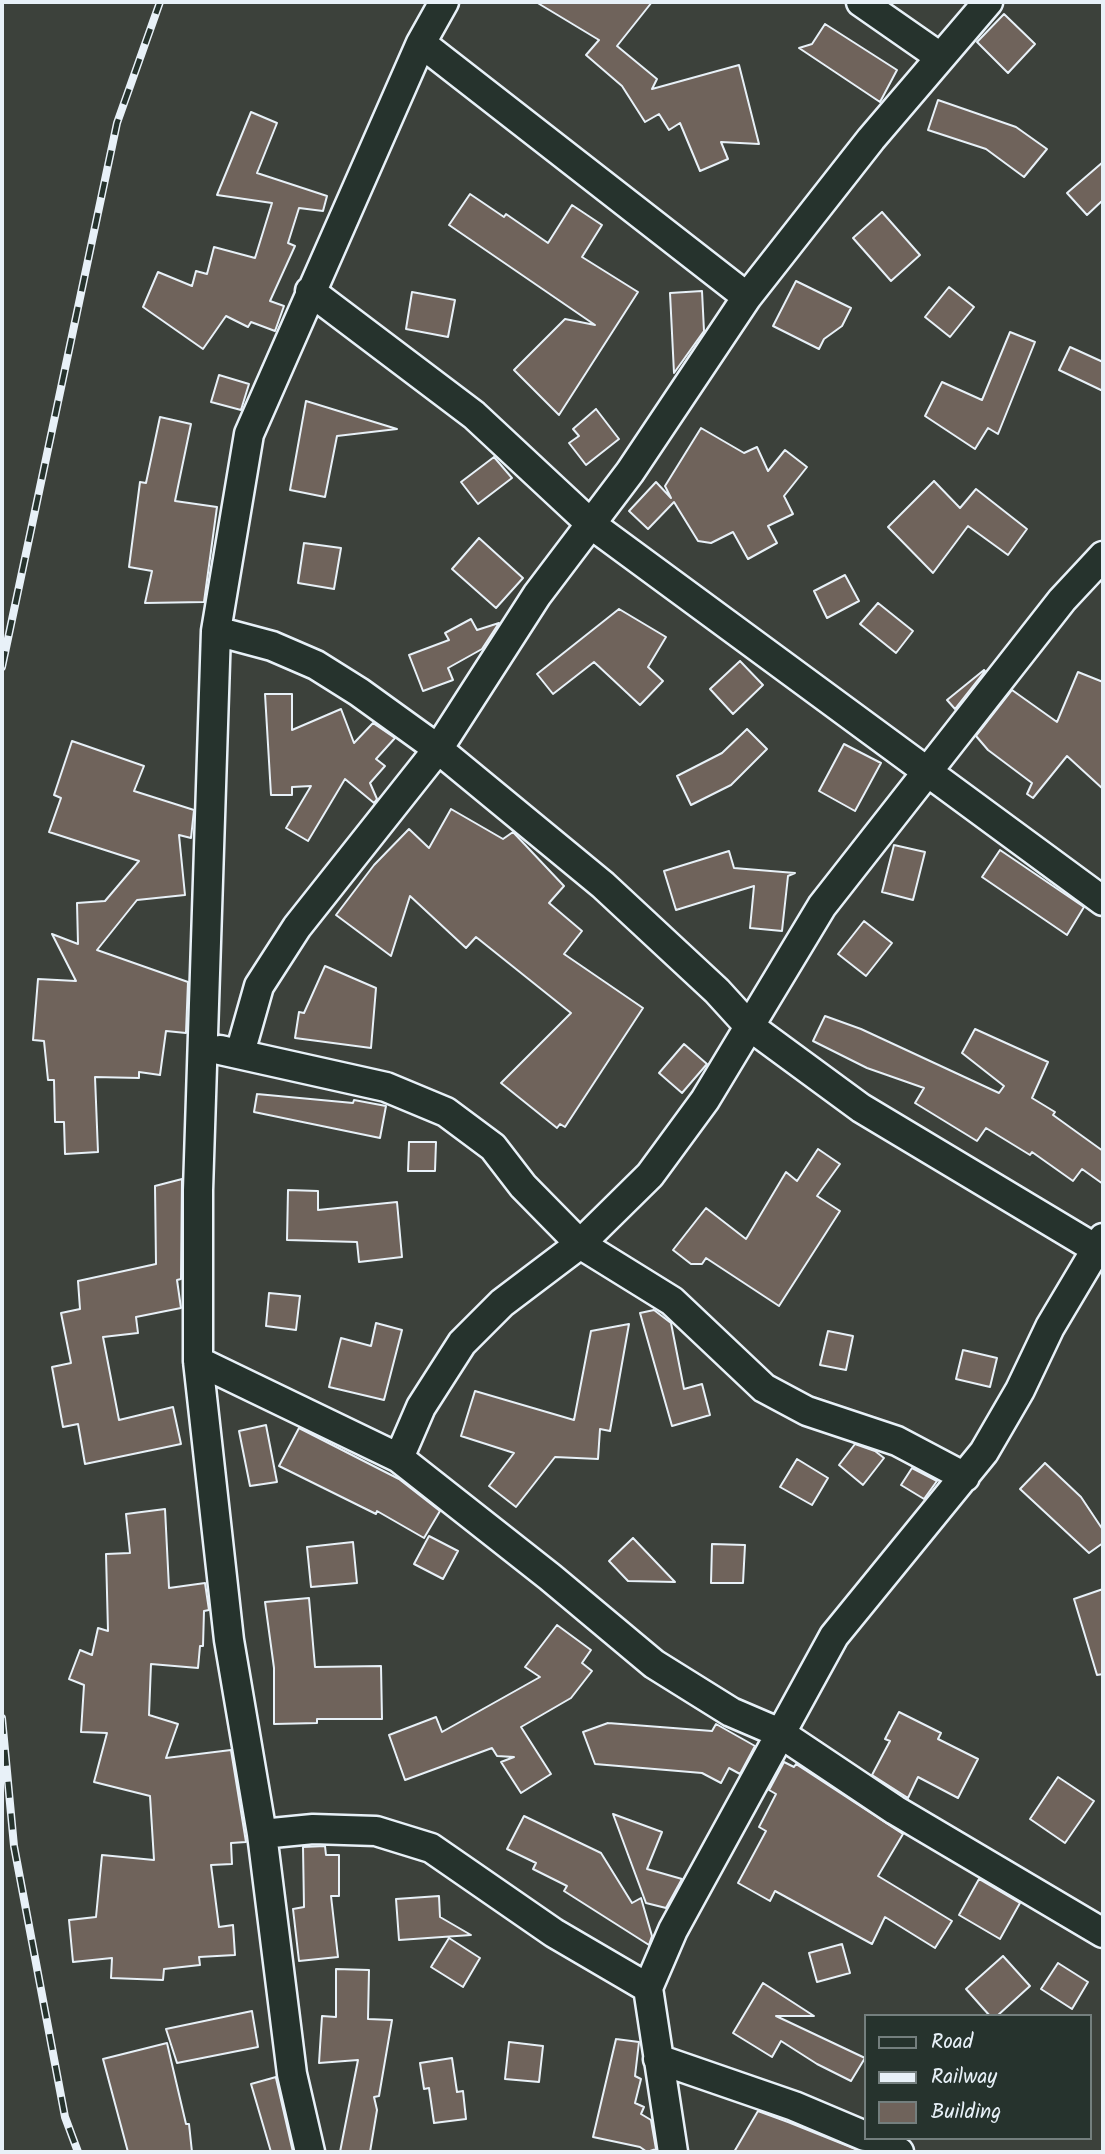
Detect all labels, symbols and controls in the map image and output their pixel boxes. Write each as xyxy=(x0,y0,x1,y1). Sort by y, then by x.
legend xyxy=(864,2014,1091,2140)
text: Road xyxy=(931,2026,973,2059)
text: Railway xyxy=(931,2061,997,2094)
text: Building xyxy=(931,2096,1001,2129)

